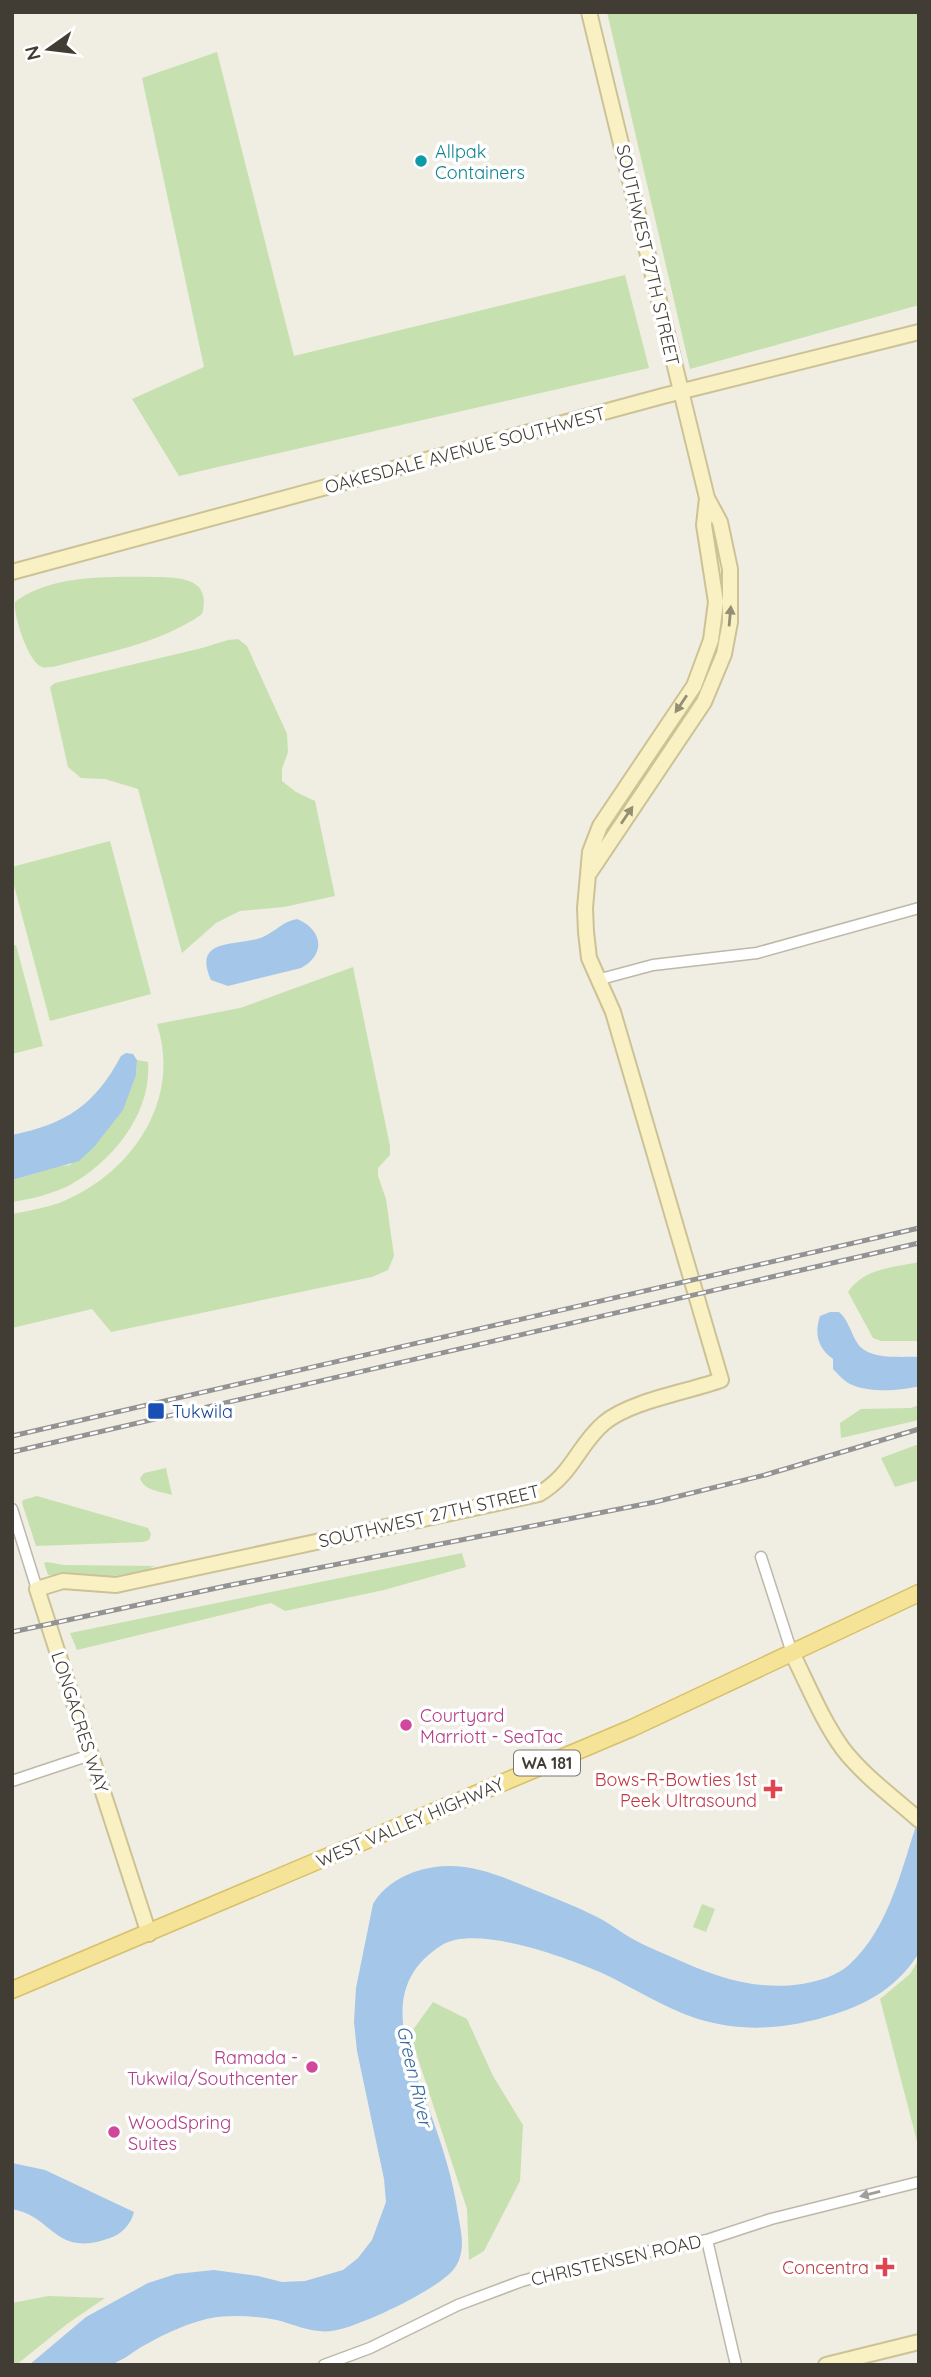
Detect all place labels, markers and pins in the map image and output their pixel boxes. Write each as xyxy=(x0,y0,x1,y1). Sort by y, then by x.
place label: Allpak Containers xyxy=(435,140,525,184)
marker: Allpak Containers xyxy=(413,153,429,169)
place label: Tukwila xyxy=(172,1400,233,1423)
marker: Tukwila xyxy=(146,1401,166,1421)
place label: Courtyard Marriott - SeaTac xyxy=(420,1704,563,1748)
marker: Courtyard Marriott - SeaTac xyxy=(398,1717,414,1733)
place label: Bows-R-Bowties 1st Peek Ultrasound xyxy=(595,1768,757,1812)
marker: Bows-R-Bowties 1st Peek Ultrasound xyxy=(763,1779,783,1799)
place label: Ramada - Tukwila/Southcenter xyxy=(127,2046,298,2090)
marker: Ramada - Tukwila/Southcenter xyxy=(304,2059,320,2075)
place label: WoodSpring Suites xyxy=(128,2111,231,2155)
marker: WoodSpring Suites xyxy=(106,2124,122,2140)
place label: Concentra xyxy=(782,2256,869,2279)
marker: Concentra xyxy=(875,2257,895,2277)

